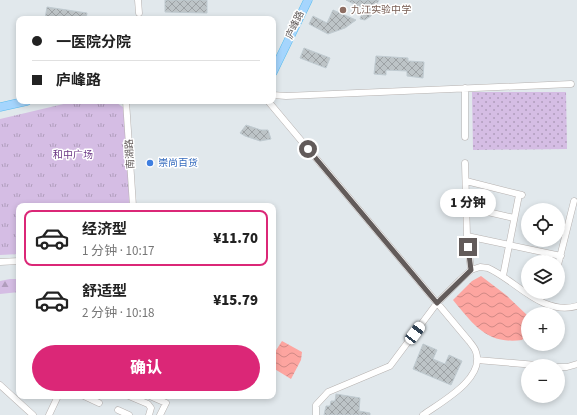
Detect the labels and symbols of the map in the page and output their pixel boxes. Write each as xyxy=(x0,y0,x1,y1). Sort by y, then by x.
place label: 九江实验中学 xyxy=(351,3,411,17)
marker: 九江实验中学 xyxy=(338,5,348,15)
street label: 庐峰路 xyxy=(282,8,308,42)
street label: 南湖路 xyxy=(122,139,138,169)
route start xyxy=(299,140,317,158)
park label: 和中广场 xyxy=(53,148,93,162)
place label: 崇尚百货 xyxy=(158,156,198,170)
marker: 崇尚百货 xyxy=(145,158,155,168)
callout: 1 分钟 xyxy=(440,189,496,217)
route end xyxy=(459,238,477,256)
car xyxy=(403,320,427,346)

